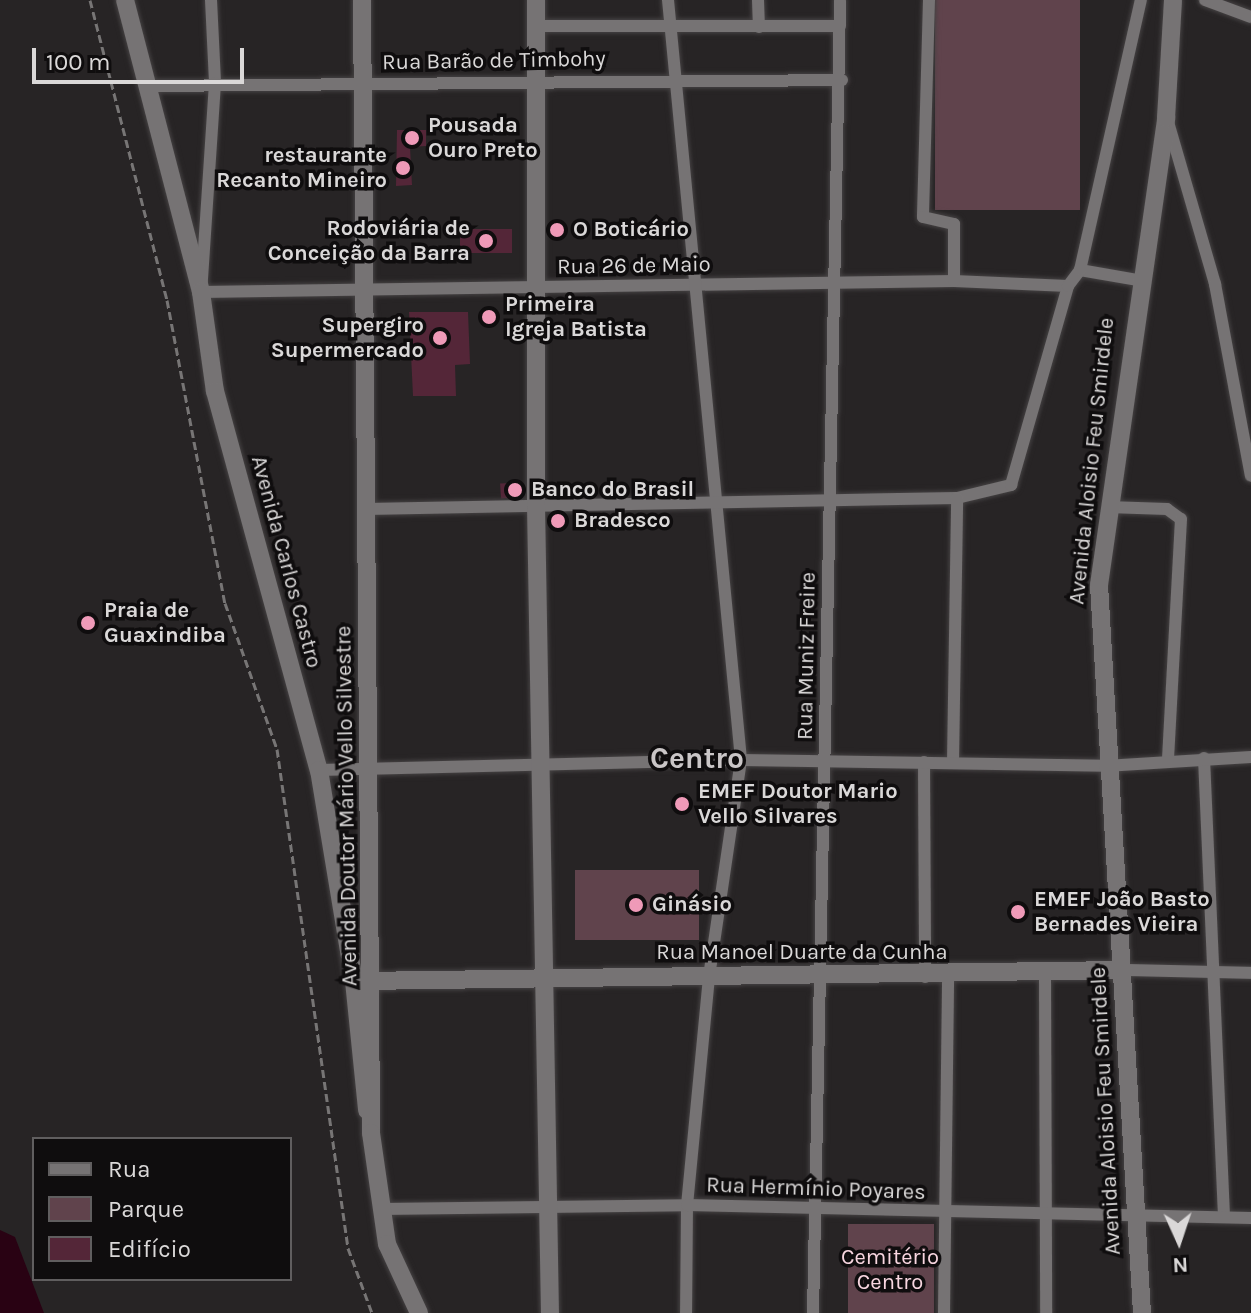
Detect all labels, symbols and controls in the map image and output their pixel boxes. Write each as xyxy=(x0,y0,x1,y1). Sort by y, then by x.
scale bar xyxy=(36,32,248,82)
street label: Rua Barão de Timbohy xyxy=(382,46,606,76)
text: 100 m xyxy=(46,48,111,76)
place label: Pousada Ouro Preto xyxy=(428,112,538,164)
marker: Pousada Ouro Preto xyxy=(403,129,421,147)
place label: restaurante Recanto Mineiro xyxy=(216,142,387,194)
marker: restaurante Recanto Mineiro xyxy=(394,159,412,177)
place label: Rodoviária de Conceição da Barra xyxy=(268,215,470,266)
place label: O Boticário xyxy=(573,217,689,243)
marker: O Boticário xyxy=(548,221,566,239)
marker: Rodoviária de Conceição da Barra xyxy=(477,232,495,250)
street label: Rua 26 de Maio xyxy=(557,251,711,281)
place label: Primeira Igreja Batista xyxy=(505,291,647,342)
marker: Primeira Igreja Batista xyxy=(480,308,498,326)
place label: Supergiro Supermercado xyxy=(271,312,424,364)
street label: Avenida Aloisio Feu Smirdele xyxy=(1064,316,1120,606)
marker: Supergiro Supermercado xyxy=(431,329,449,347)
street label: Avenida Carlos Castro xyxy=(245,453,327,671)
place label: Banco do Brasil xyxy=(531,477,694,503)
marker: Banco do Brasil xyxy=(506,481,524,499)
place label: Bradesco xyxy=(574,508,671,534)
marker: Bradesco xyxy=(549,512,567,530)
street label: Rua Muniz Freire xyxy=(792,572,822,740)
place label: Praia de Guaxindiba xyxy=(104,597,226,648)
marker: Praia de Guaxindiba xyxy=(79,614,97,632)
street label: Avenida Doutor Mário Vello Silvestre xyxy=(331,626,363,986)
district label: Centro xyxy=(650,740,744,776)
place label: EMEF Doutor Mario Vello Silvares xyxy=(698,778,898,830)
marker: EMEF Doutor Mario Vello Silvares xyxy=(673,795,691,813)
place label: EMEF João Basto Bernades Vieira xyxy=(1034,886,1210,938)
place label: Ginásio xyxy=(652,892,732,918)
marker: Ginásio xyxy=(627,896,645,914)
marker: EMEF João Basto Bernades Vieira xyxy=(1009,903,1027,921)
street label: Rua Manoel Duarte da Cunha xyxy=(656,940,948,966)
street label: Avenida Aloisio Feu Smirdele xyxy=(1085,966,1127,1256)
legend xyxy=(32,1137,292,1281)
text: Rua xyxy=(108,1155,150,1183)
street label: Rua Hermínio Poyares xyxy=(706,1172,926,1206)
text: Parque xyxy=(108,1195,184,1223)
north arrow xyxy=(1139,1201,1219,1281)
text: Edifício xyxy=(108,1235,191,1263)
park label: Cemitério Centro xyxy=(841,1244,939,1296)
text: N xyxy=(1172,1252,1189,1278)

